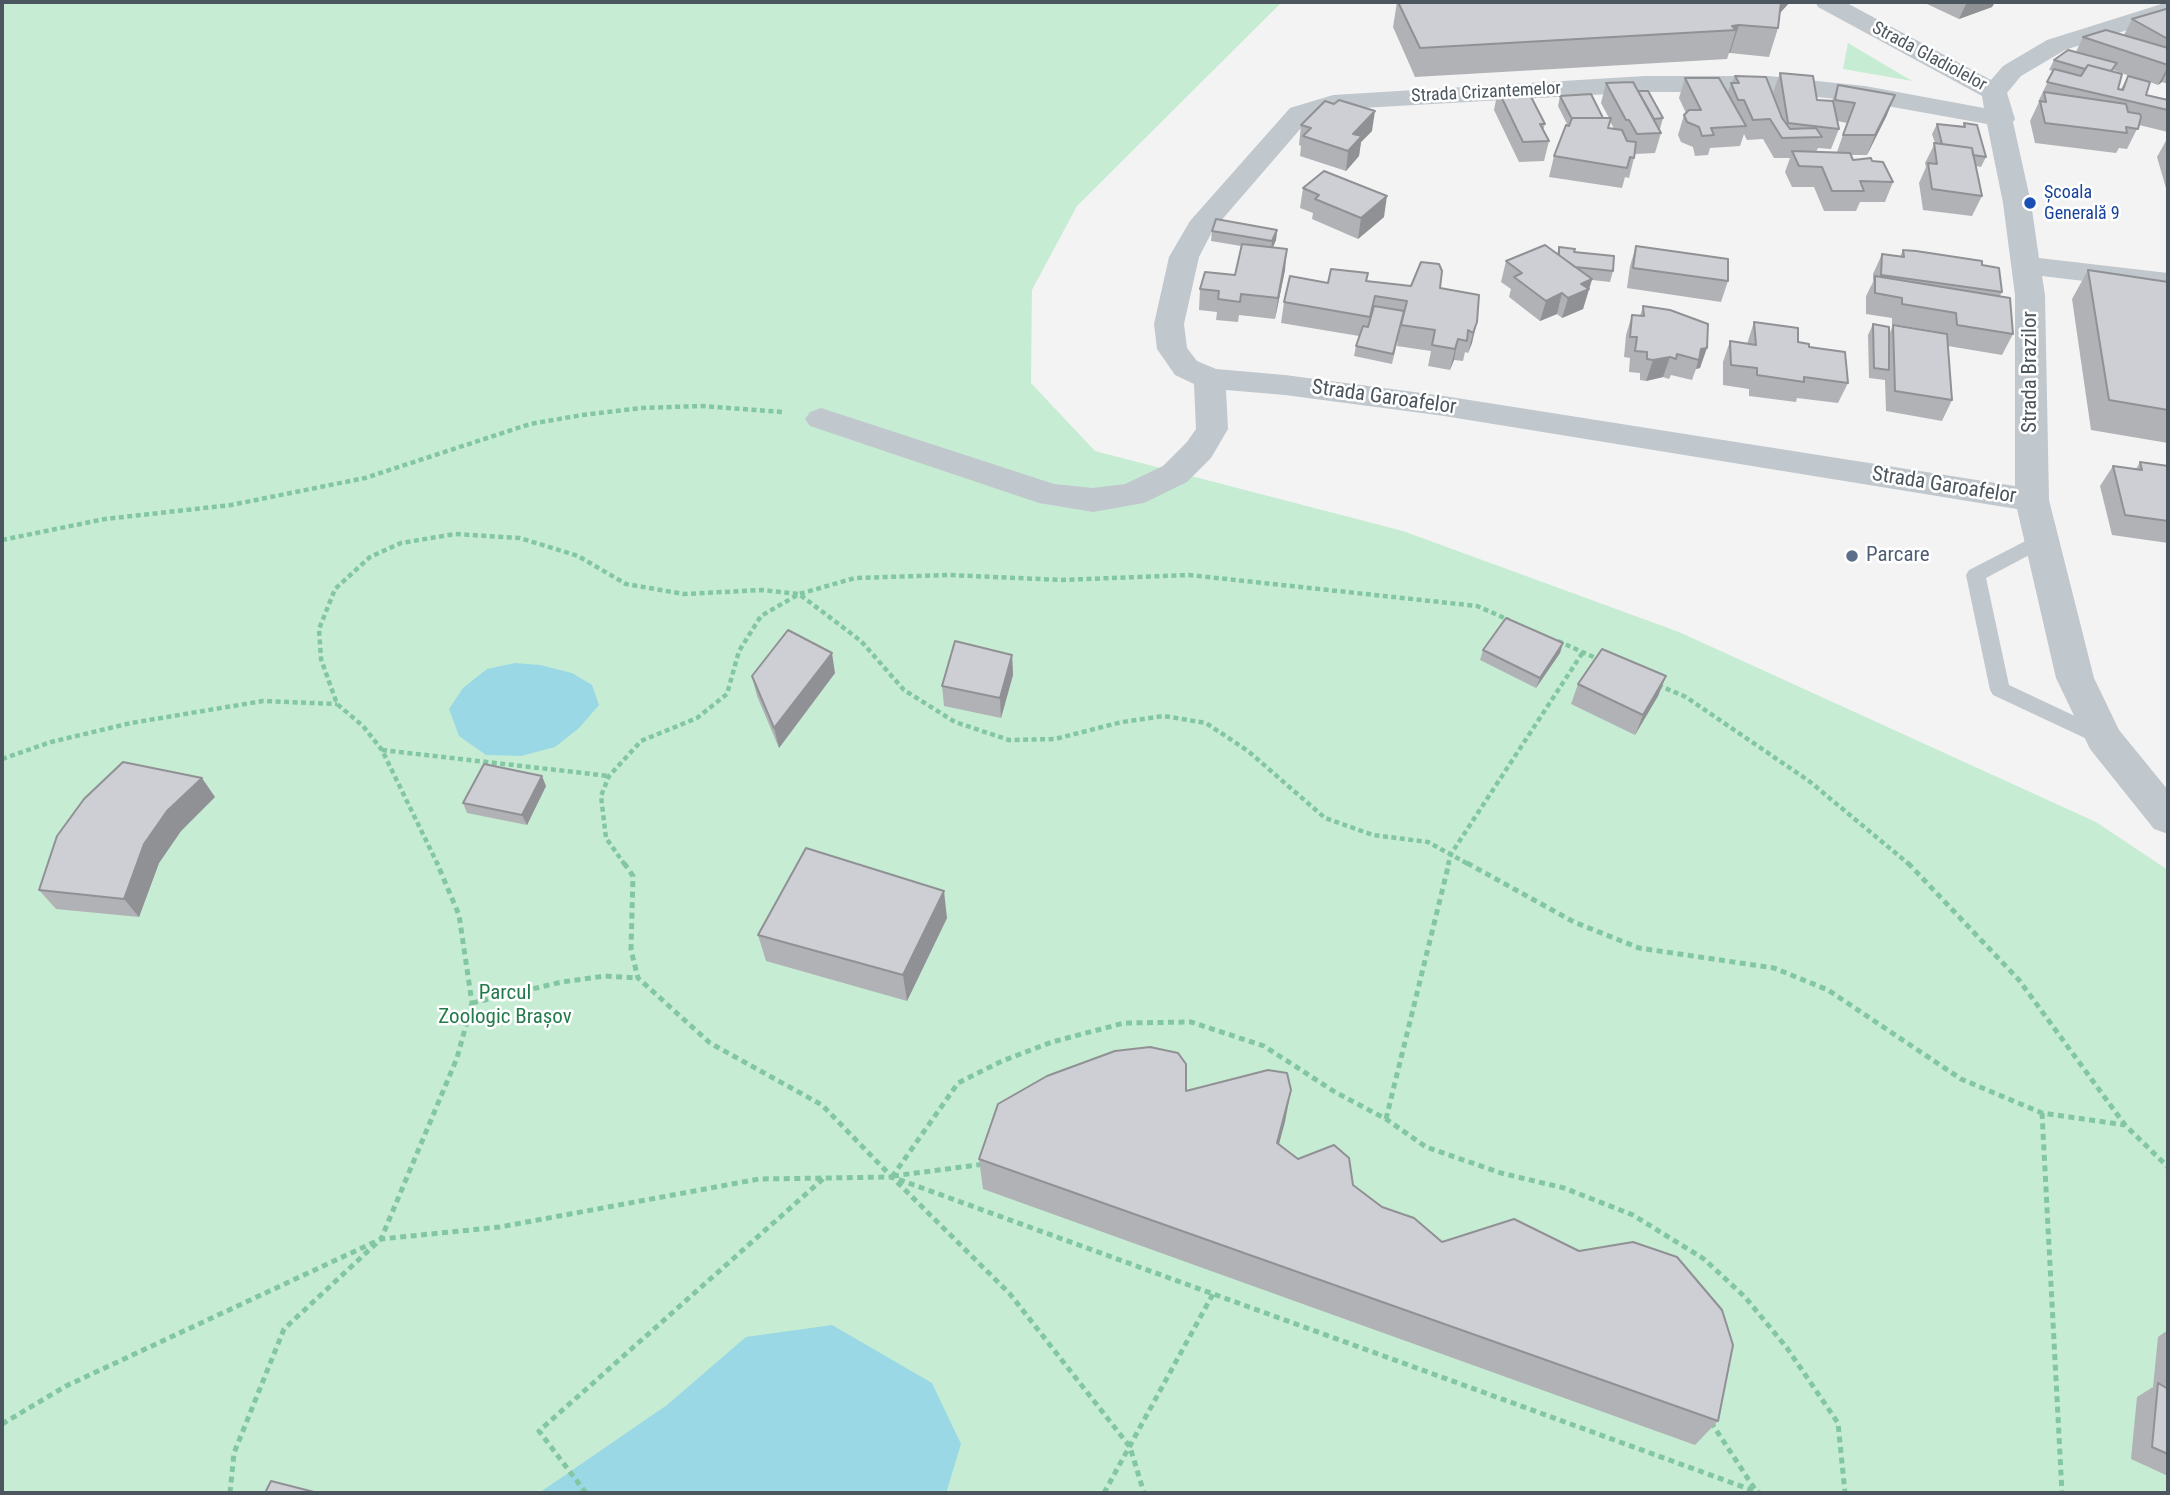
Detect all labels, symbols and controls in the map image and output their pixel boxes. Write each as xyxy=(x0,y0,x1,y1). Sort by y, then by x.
street label: Strada Gladiolelor xyxy=(1868,18,1990,96)
street label: Strada Crizantemelor xyxy=(1411,78,1561,108)
place label: Școala Generală 9 xyxy=(2044,182,2120,224)
marker: Școala Generală 9 xyxy=(2022,195,2038,211)
street label: Strada Brazilor xyxy=(2018,311,2044,433)
street label: Strada Garoafelor xyxy=(1310,375,1458,421)
street label: Strada Garoafelor xyxy=(1870,462,2018,510)
place label: Parcare xyxy=(1866,543,1930,569)
marker: Parcare xyxy=(1844,548,1860,564)
park label: Parcul Zoologic Brașov xyxy=(438,981,572,1031)

